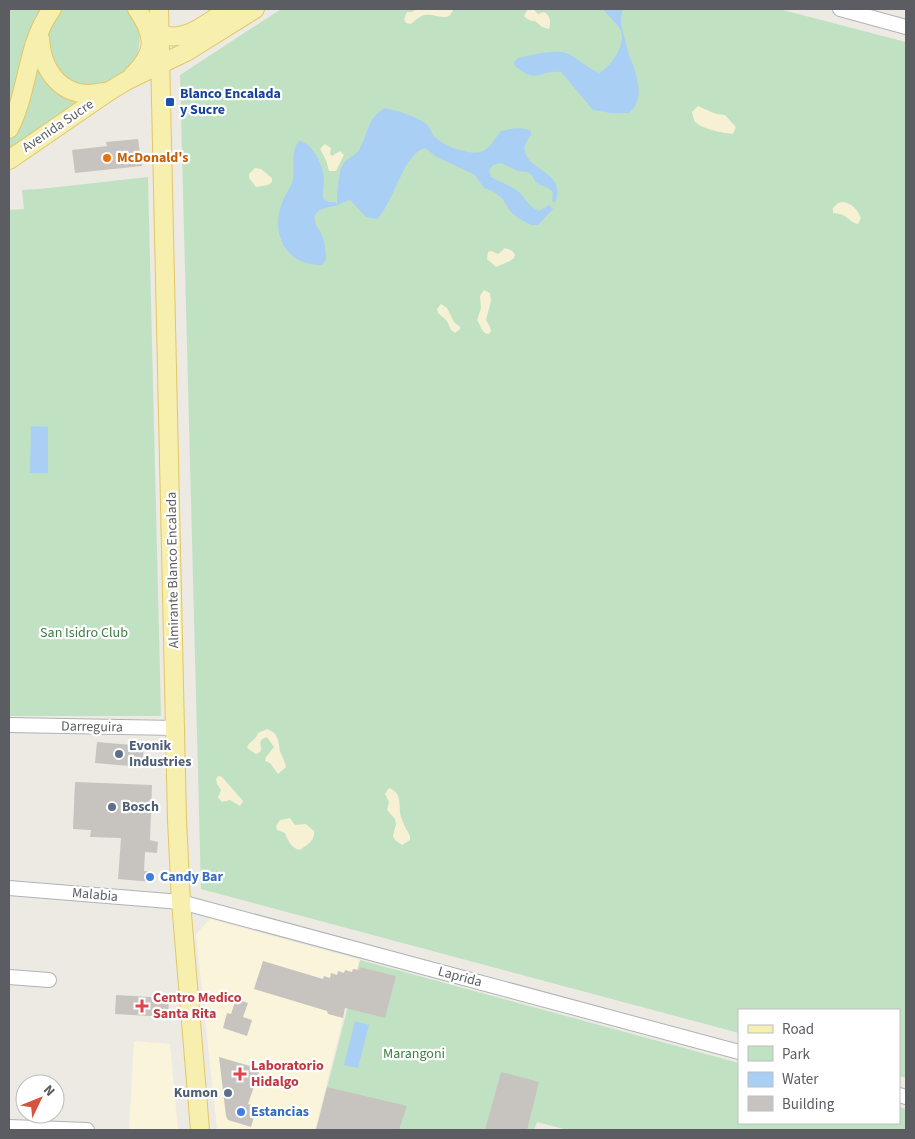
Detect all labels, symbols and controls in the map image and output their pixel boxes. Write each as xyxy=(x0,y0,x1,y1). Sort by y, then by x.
place label: Blanco Encalada y Sucre xyxy=(180,84,281,120)
street label: Avenida Sucre xyxy=(18,95,98,157)
marker: Blanco Encalada y Sucre xyxy=(164,96,176,108)
place label: McDonald's xyxy=(117,148,188,168)
marker: McDonald's xyxy=(101,152,113,164)
street label: Almirante Blanco Encalada xyxy=(162,492,184,648)
park label: San Isidro Club xyxy=(40,623,128,643)
street label: Darreguira xyxy=(61,716,123,738)
place label: Evonik Industries xyxy=(129,736,191,772)
marker: Evonik Industries xyxy=(113,748,125,760)
place label: Bosch xyxy=(122,797,159,817)
marker: Bosch xyxy=(106,801,118,813)
place label: Candy Bar xyxy=(160,867,223,887)
marker: Candy Bar xyxy=(144,871,156,883)
street label: Malabia xyxy=(71,883,119,907)
street label: Laprida xyxy=(436,962,484,992)
place label: Centro Medico Santa Rita xyxy=(153,988,242,1024)
marker: Centro Medico Santa Rita xyxy=(135,999,149,1013)
legend xyxy=(738,1009,900,1124)
text: Road xyxy=(782,1019,814,1040)
park label: Marangoni xyxy=(383,1044,445,1064)
text: Park xyxy=(782,1044,811,1065)
place label: Laboratorio Hidalgo xyxy=(251,1056,324,1092)
marker: Laboratorio Hidalgo xyxy=(233,1067,247,1081)
text: Water xyxy=(782,1069,819,1090)
north arrow xyxy=(15,1074,65,1124)
text: N xyxy=(38,1081,59,1101)
place label: Kumon xyxy=(174,1083,218,1103)
marker: Kumon xyxy=(222,1087,234,1099)
text: Building xyxy=(782,1094,835,1115)
place label: Estancias xyxy=(251,1102,309,1122)
marker: Estancias xyxy=(235,1106,247,1118)

